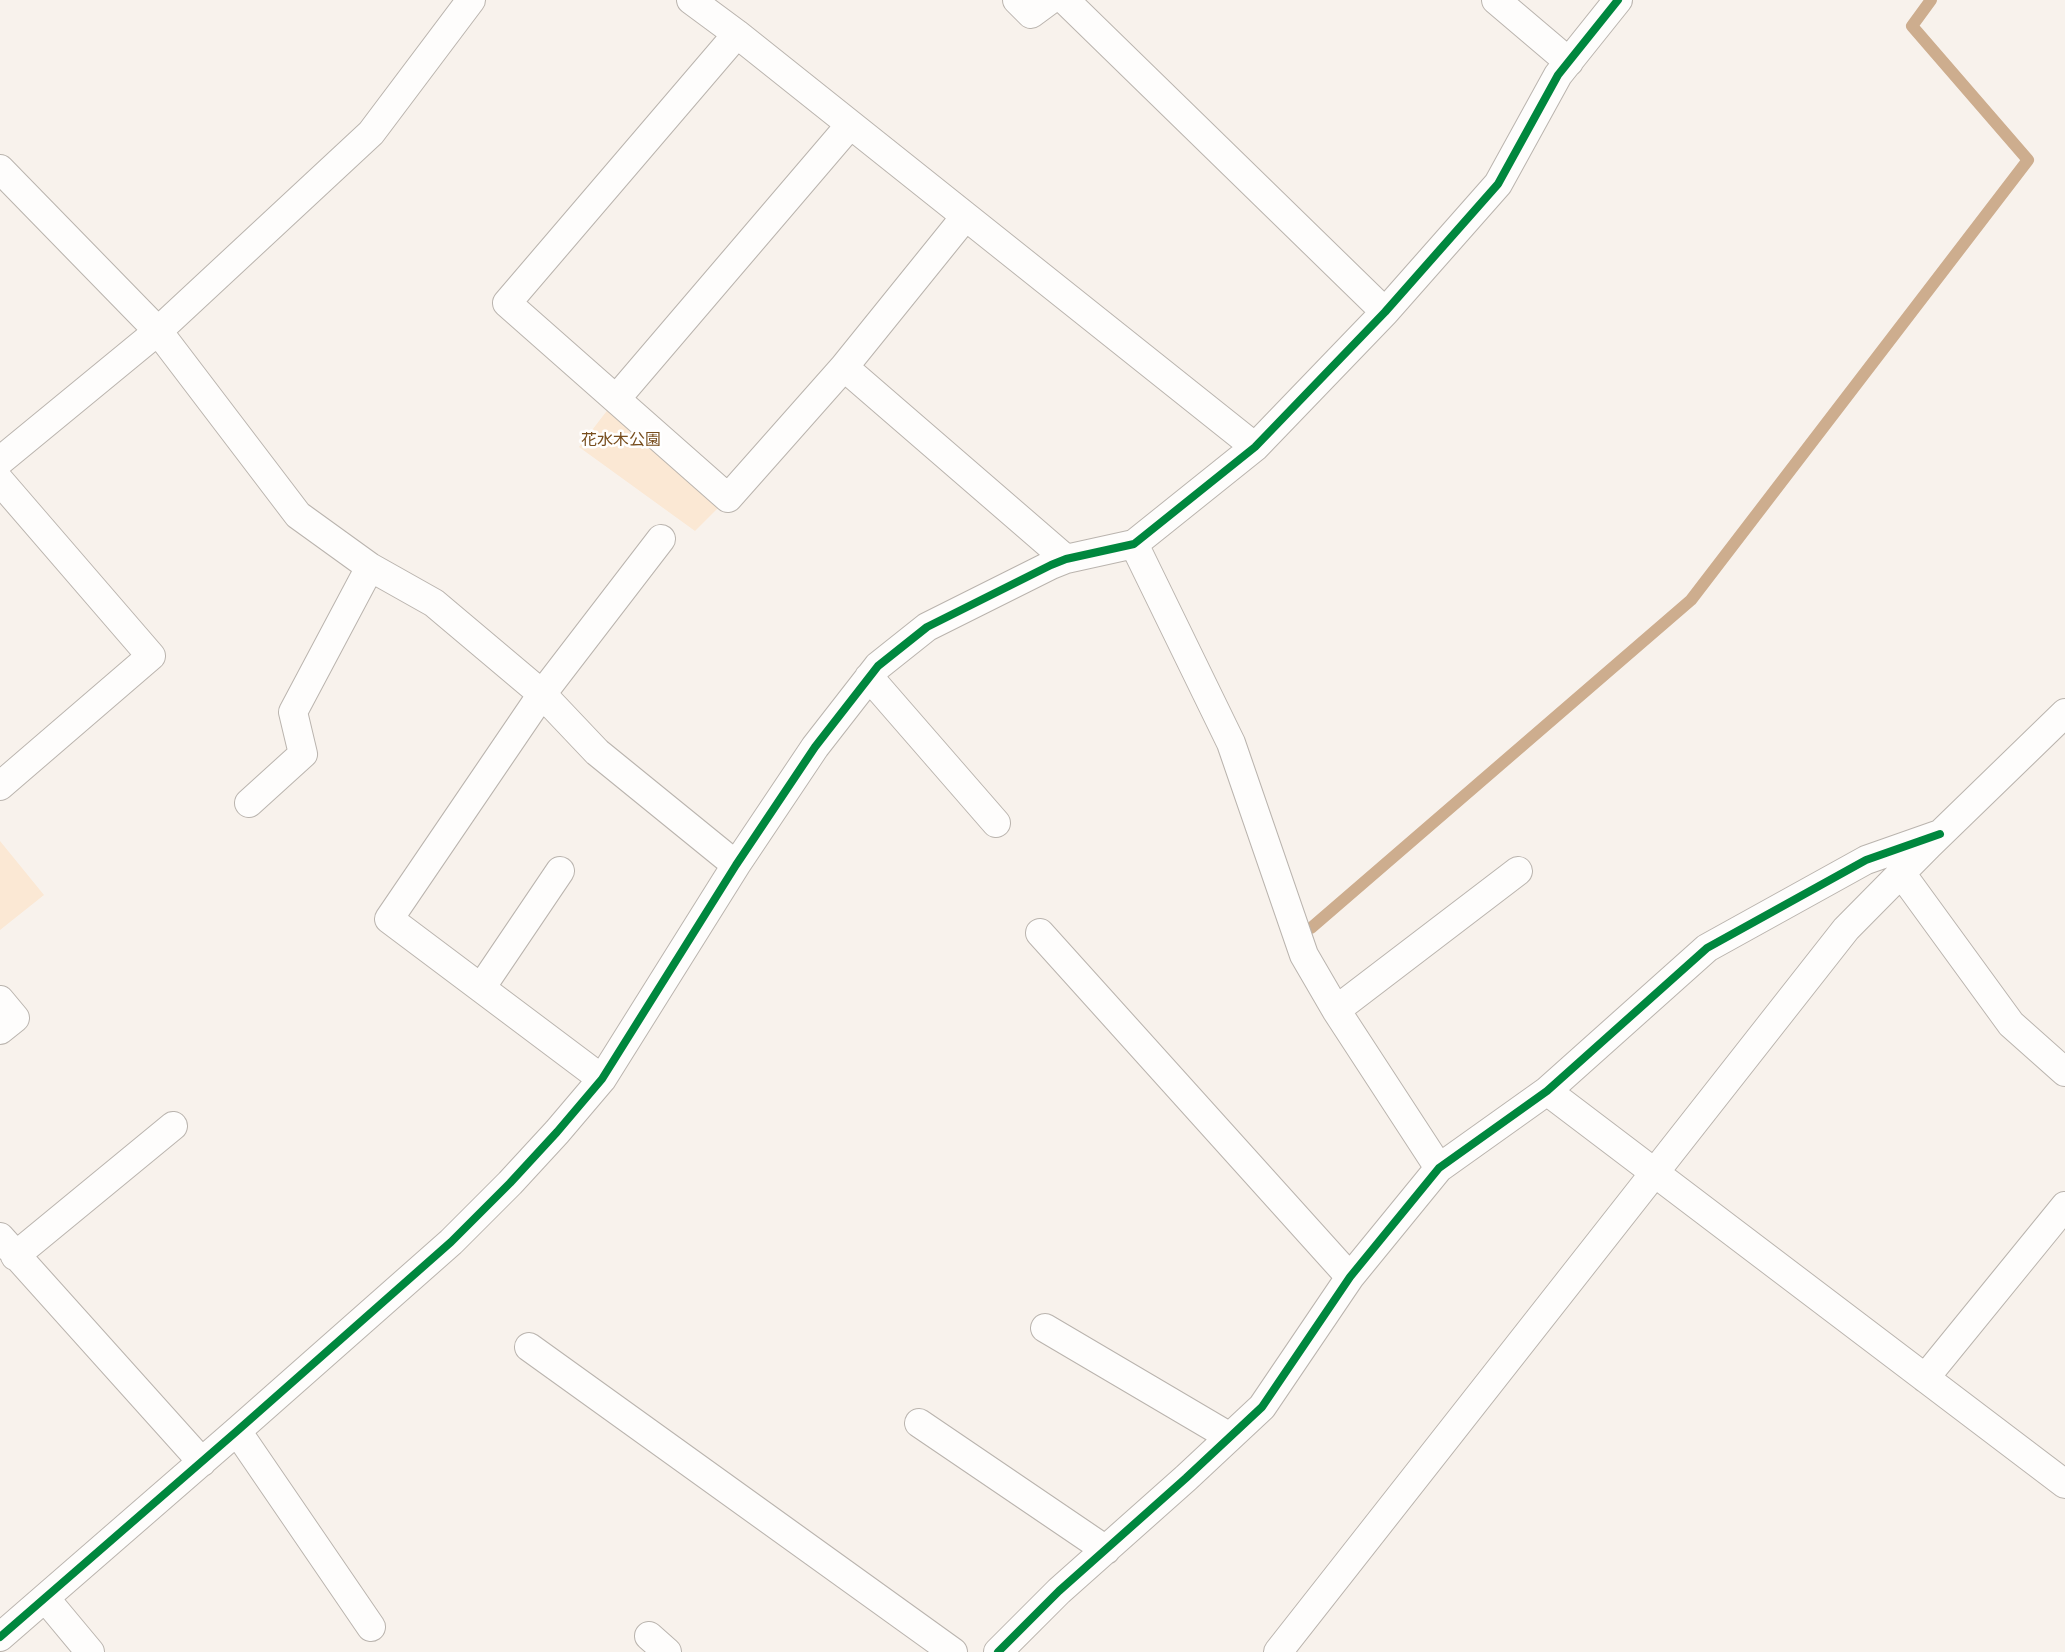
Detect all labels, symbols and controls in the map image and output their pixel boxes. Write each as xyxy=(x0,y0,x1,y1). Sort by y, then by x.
park label: 花水木公園 xyxy=(581,431,661,451)

